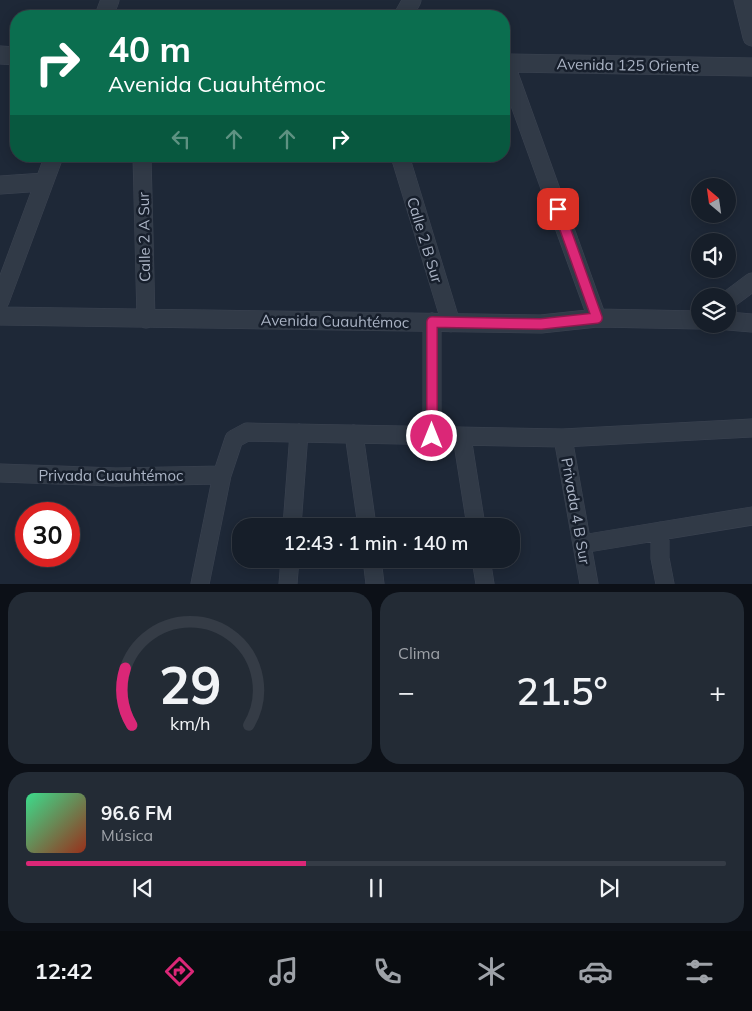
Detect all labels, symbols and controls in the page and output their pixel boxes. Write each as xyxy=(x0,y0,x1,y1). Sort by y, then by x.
text: 40 m xyxy=(108,27,191,71)
icon: right xyxy=(25,30,90,95)
street label: Avenida 125 Oriente xyxy=(556,54,700,76)
text: Avenida Cuauhtémoc xyxy=(108,70,326,98)
icon: left xyxy=(167,125,195,153)
icon: ahead xyxy=(220,125,248,153)
icon: ahead xyxy=(273,125,301,153)
icon: right xyxy=(326,125,354,153)
north arrow xyxy=(691,178,736,222)
map controls xyxy=(691,178,736,333)
pin xyxy=(537,188,579,230)
street label: Calle 2 A Sur xyxy=(134,192,154,282)
street label: Calle 2 B Sur xyxy=(403,195,447,286)
icon: arrive xyxy=(544,195,572,223)
button: sound xyxy=(691,233,736,278)
button: layers xyxy=(691,288,736,333)
street label: Avenida Cuauhtémoc xyxy=(261,310,409,332)
position arrow xyxy=(405,409,457,461)
street label: Privada 4 B Sur xyxy=(557,456,595,566)
street label: Privada Cuauhtémoc xyxy=(38,466,184,485)
speed limit sign: 30 xyxy=(15,502,80,567)
text: 12:43 · 1 min · 140 m xyxy=(283,531,469,555)
text: Clima xyxy=(398,643,440,663)
text: 29 xyxy=(159,652,221,717)
text: 21.5° xyxy=(516,667,608,715)
text: − xyxy=(398,674,415,709)
text: + xyxy=(709,674,726,709)
text: km/h xyxy=(170,712,210,734)
text: 96.6 FM xyxy=(101,801,173,825)
text: Música xyxy=(101,825,153,845)
icon: previous xyxy=(129,874,157,902)
icon: pause xyxy=(362,874,390,902)
icon: next xyxy=(595,874,623,902)
icon: directions xyxy=(162,954,197,989)
icon: music xyxy=(266,954,301,989)
icon: phone xyxy=(370,954,405,989)
icon: climate xyxy=(474,954,509,989)
icon: car xyxy=(578,954,613,989)
icon: filters xyxy=(682,954,717,989)
text: 12:42 xyxy=(35,957,93,985)

